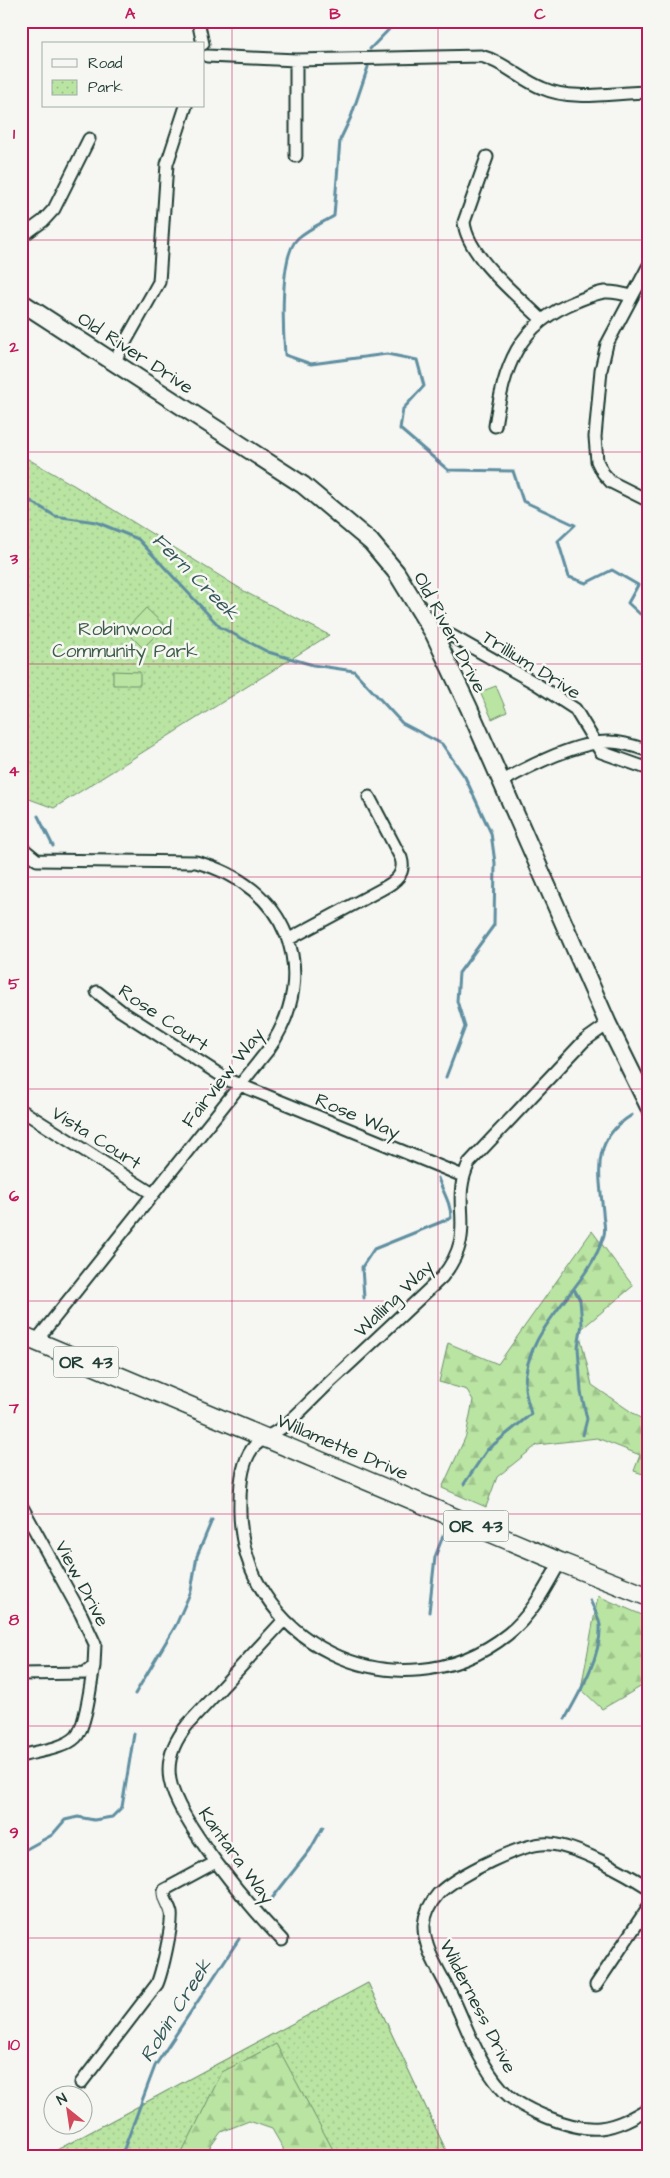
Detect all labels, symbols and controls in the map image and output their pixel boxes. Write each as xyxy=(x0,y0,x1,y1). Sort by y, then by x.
text: A xyxy=(125,3,136,25)
text: B xyxy=(329,3,341,25)
text: C xyxy=(534,3,546,25)
legend xyxy=(42,42,205,108)
text: Road xyxy=(88,53,123,74)
text: Park xyxy=(88,77,123,98)
text: 1 xyxy=(13,123,16,145)
street label: Old River Drive xyxy=(72,306,199,401)
text: 2 xyxy=(8,336,19,358)
water label: Fern Creek xyxy=(145,527,246,627)
text: 3 xyxy=(9,548,19,570)
street label: Old River Drive xyxy=(406,567,493,698)
park label: Robinwood Community Park xyxy=(52,616,198,666)
street label: Trillium Drive xyxy=(477,624,586,706)
text: 4 xyxy=(9,760,20,782)
text: 5 xyxy=(8,973,20,995)
street label: Rose Court xyxy=(113,978,214,1059)
street label: Fairview Way xyxy=(176,1022,272,1134)
street label: Rose Way xyxy=(310,1086,404,1147)
street label: Vista Court xyxy=(46,1100,147,1177)
text: 6 xyxy=(9,1185,19,1207)
street label: Walling Way xyxy=(348,1254,441,1345)
road number: OR 43 xyxy=(54,1346,118,1378)
text: 7 xyxy=(8,1397,19,1419)
street label: Willamette Drive xyxy=(272,1408,412,1487)
road number: OR 43 xyxy=(444,1510,508,1542)
street label: View Drive xyxy=(48,1536,116,1631)
text: 8 xyxy=(9,1609,20,1631)
street label: Kantara Way xyxy=(191,1802,280,1911)
text: 9 xyxy=(9,1822,19,1844)
street label: Wilderness Drive xyxy=(432,1935,523,2078)
water label: Robin Creek xyxy=(133,1953,219,2068)
text: 10 xyxy=(8,2034,20,2056)
north arrow xyxy=(42,2086,92,2136)
text: N xyxy=(53,2089,71,2110)

